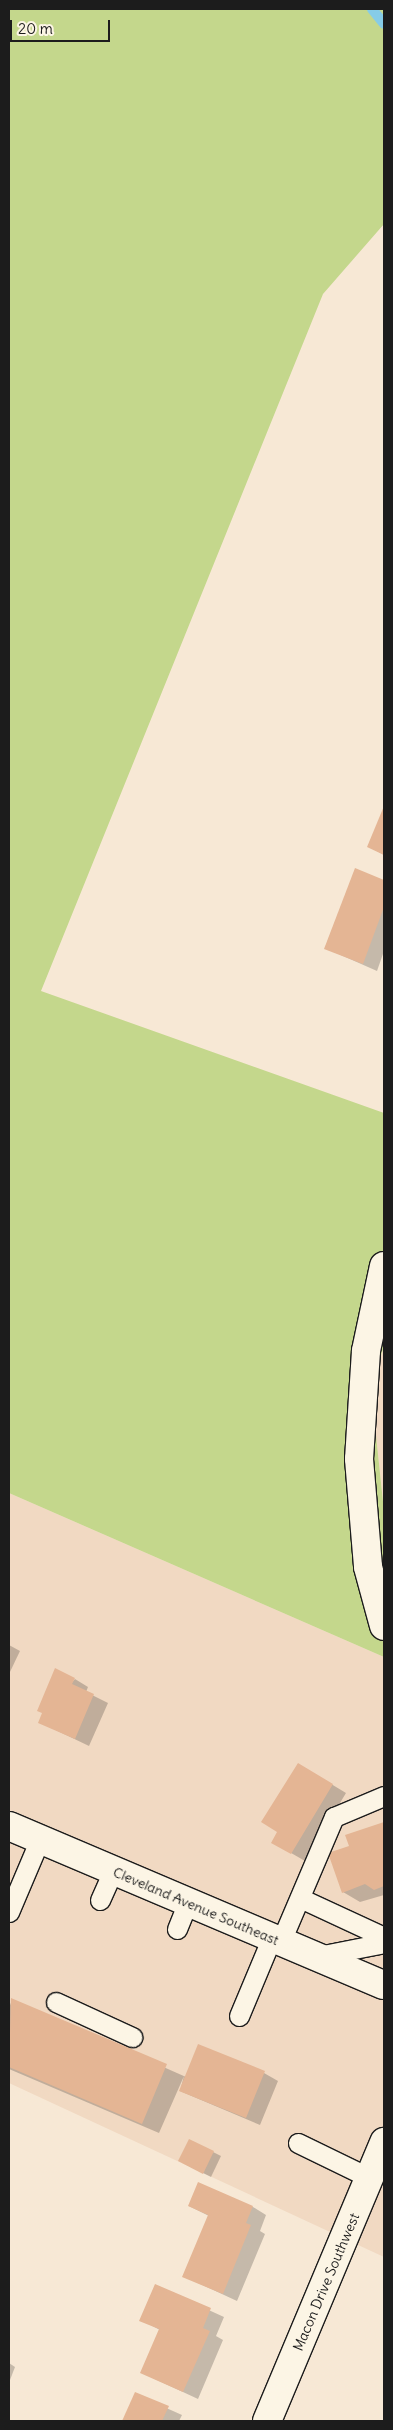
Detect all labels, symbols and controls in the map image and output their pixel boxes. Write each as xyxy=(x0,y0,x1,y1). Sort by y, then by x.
scale bar xyxy=(12,10,112,42)
text: 20 m xyxy=(18,19,53,38)
street label: Cleveland Avenue Southeast xyxy=(111,1863,281,1949)
street label: Macon Drive Southwest xyxy=(289,2211,363,2353)

